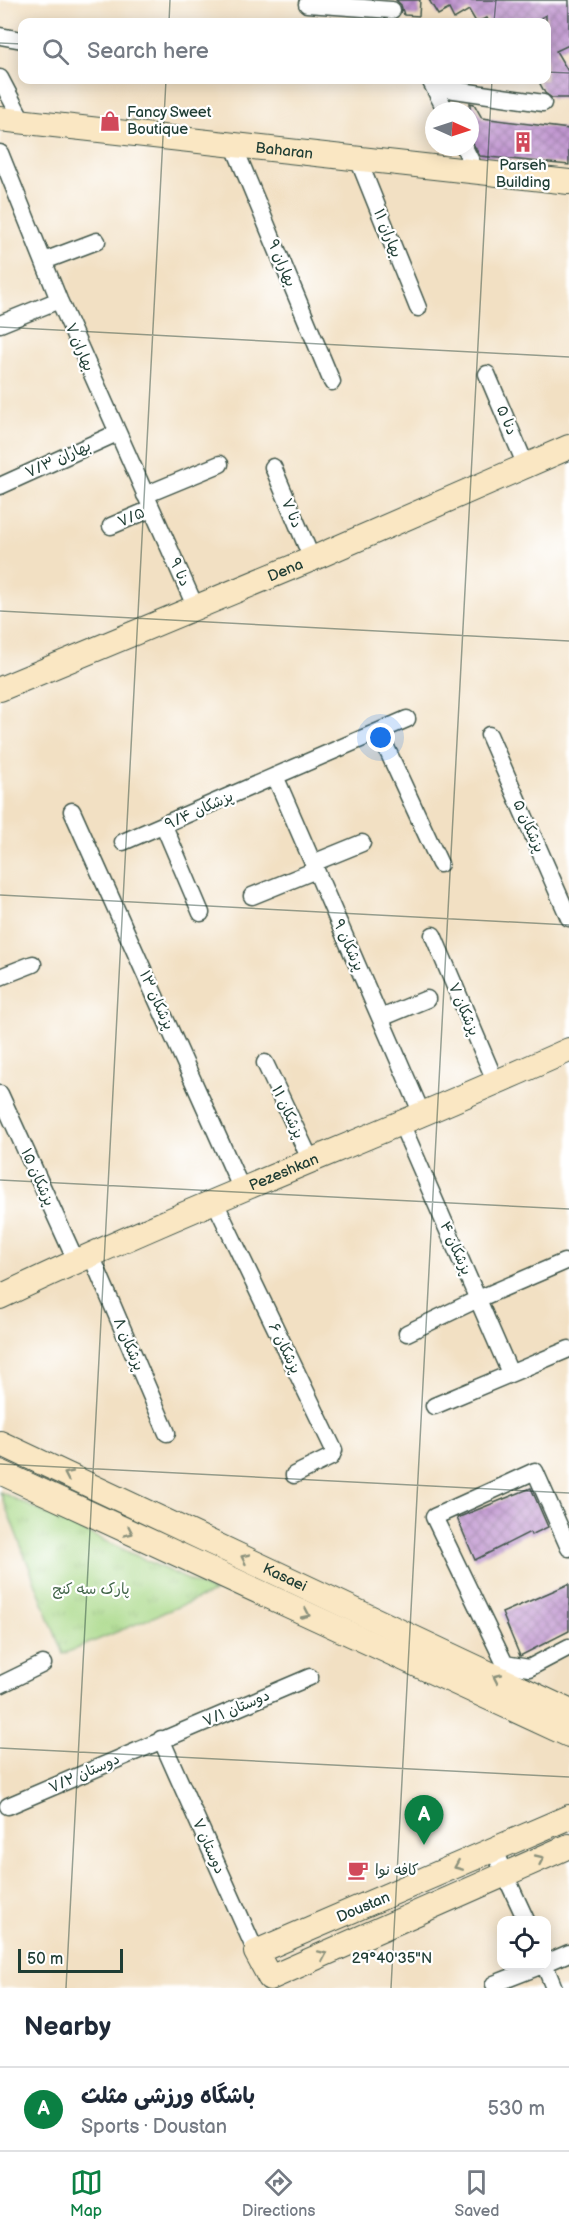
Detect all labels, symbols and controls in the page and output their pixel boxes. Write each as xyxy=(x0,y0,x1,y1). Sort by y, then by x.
search box xyxy=(18,18,551,84)
icon: search xyxy=(39,35,72,68)
text: Search here xyxy=(87,38,209,65)
north arrow xyxy=(425,102,479,156)
place label: Fancy Sweet Boutique xyxy=(127,103,212,139)
shop icon: Fancy Sweet Boutique xyxy=(98,109,122,133)
building icon: Parseh Building xyxy=(511,130,535,154)
street label: Baharan xyxy=(255,138,314,164)
place label: Parseh Building xyxy=(496,156,550,192)
street label: ۱۱ بهاران xyxy=(369,206,406,260)
street label: ۹ بهاران xyxy=(263,237,300,290)
street label: ۷ بهاران xyxy=(61,320,98,374)
street label: ۵ دنا xyxy=(492,403,521,438)
street label: ۷/۳ بهاران xyxy=(22,437,94,482)
street label: ۷ دنا xyxy=(277,496,306,531)
street label: ۷/۵ xyxy=(115,503,148,532)
street label: ۹ دنا xyxy=(165,555,194,589)
street label: Dena xyxy=(265,555,306,586)
your location xyxy=(366,723,395,752)
street label: ۹/۴ پزشکان xyxy=(162,787,236,834)
street label: ۵ پزشکان xyxy=(509,797,549,856)
street label: ۹ پزشکان xyxy=(329,916,368,974)
street label: ۱۳ پزشکان xyxy=(135,968,178,1033)
street label: ۷ پزشکان xyxy=(444,980,483,1039)
street label: ۱۱ پزشکان xyxy=(267,1083,308,1142)
street label: ۱۵ پزشکان xyxy=(16,1145,59,1209)
street label: Pezeshkan xyxy=(246,1150,321,1195)
street label: ۴ پزشکان xyxy=(435,1218,476,1278)
street label: ۸ پزشکان xyxy=(109,1315,148,1374)
street label: ۶ پزشکان xyxy=(264,1320,305,1377)
one-way arrow xyxy=(64,1471,75,1483)
one-way arrow xyxy=(123,1524,134,1536)
one-way arrow xyxy=(240,1554,251,1566)
street label: Kasaei xyxy=(260,1559,310,1596)
park label: پارک سه کنج xyxy=(52,1580,130,1599)
one-way arrow xyxy=(300,1606,311,1618)
one-way arrow xyxy=(492,1674,503,1686)
street label: ۷/۱ دوستان xyxy=(200,1686,273,1731)
street label: ۷/۲ دوستان xyxy=(46,1749,123,1798)
pin: A xyxy=(404,1796,444,1845)
street label: ۷ دوستان xyxy=(188,1815,229,1877)
one-way arrow xyxy=(534,1854,545,1866)
cafe icon: کافه نوا xyxy=(346,1858,370,1882)
one-way arrow xyxy=(453,1859,464,1871)
place label: کافه نوا xyxy=(375,1861,419,1880)
street label: Doustan xyxy=(334,1888,393,1927)
map controls xyxy=(497,1916,551,1970)
button: locate xyxy=(497,1916,551,1970)
scale bar xyxy=(18,1946,123,1974)
text: 29°40'35"N xyxy=(352,1949,432,1968)
text: 50 m xyxy=(27,1950,63,1969)
one-way arrow xyxy=(317,1950,328,1962)
text: Nearby xyxy=(24,2012,111,2043)
text: باشگاه ورزشی مثلث xyxy=(81,2083,255,2110)
text: A xyxy=(37,2097,50,2121)
text: 530 m xyxy=(488,2097,545,2121)
text: Sports · Doustan xyxy=(81,2115,227,2139)
tab: Map xyxy=(70,2166,103,2221)
tab: Directions xyxy=(242,2166,315,2221)
tab: Saved xyxy=(454,2166,499,2221)

